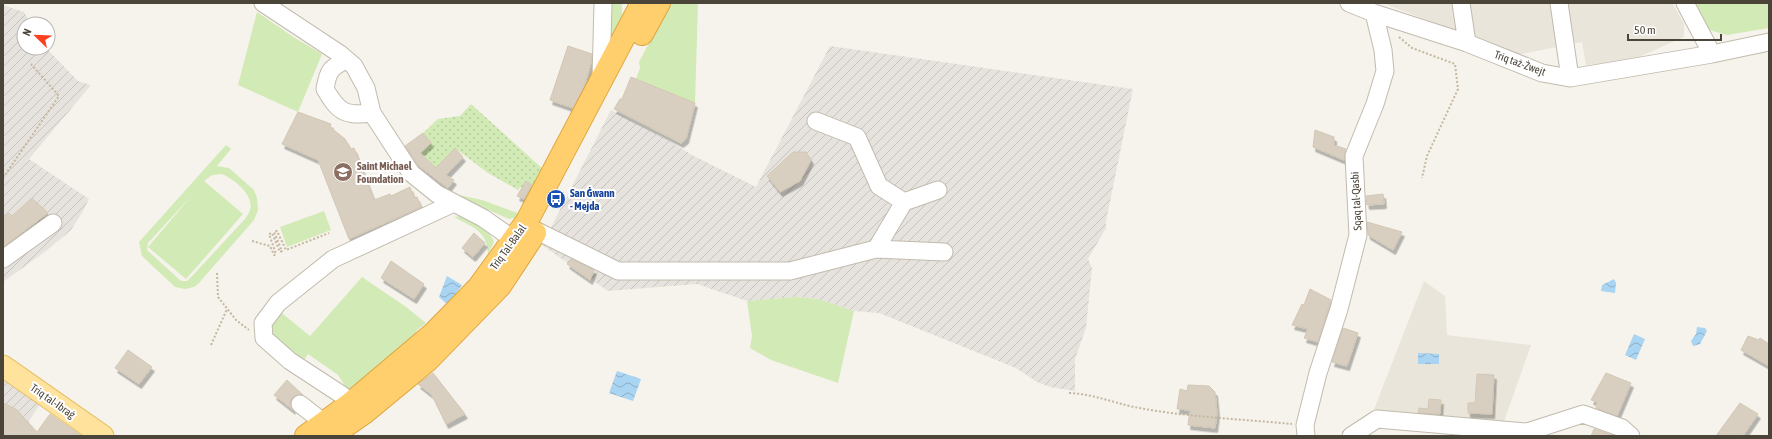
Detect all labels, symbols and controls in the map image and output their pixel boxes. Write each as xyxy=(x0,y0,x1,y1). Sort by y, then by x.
north arrow xyxy=(16,16,56,56)
scale bar xyxy=(1628,16,1721,42)
text: 50 m xyxy=(1634,23,1656,37)
text: N xyxy=(20,27,34,37)
street label: Triq taż-Żwejt xyxy=(1493,48,1547,78)
place label: Saint Michael Foundation xyxy=(357,160,413,185)
school or university icon: Saint Michael Foundation xyxy=(332,161,354,183)
street label: Sqaq tal-Qasbi xyxy=(1348,171,1364,231)
place label: San Ġwann - Mejda xyxy=(570,187,615,212)
bus stop icon: San Ġwann - Mejda xyxy=(545,188,567,210)
street label: Triq Tal-Balal xyxy=(488,222,528,272)
street label: Triq tal-Ibraġ xyxy=(28,381,78,421)

